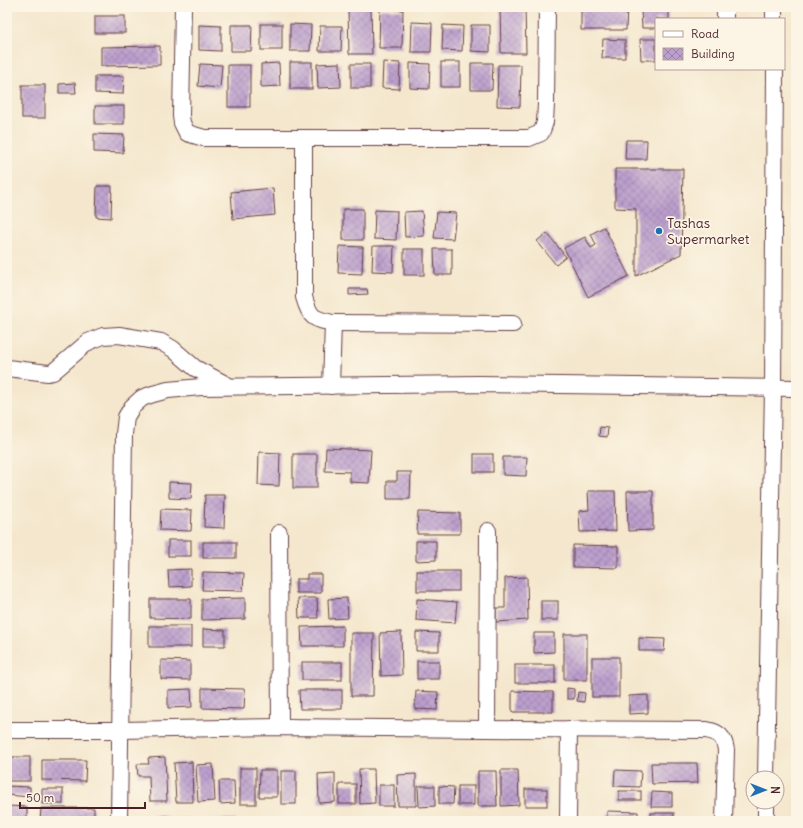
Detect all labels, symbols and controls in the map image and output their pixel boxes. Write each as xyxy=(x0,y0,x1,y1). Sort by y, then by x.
legend xyxy=(655,18,785,70)
text: Road xyxy=(691,26,719,41)
text: Building xyxy=(691,46,735,61)
place label: Tashas Supermarket xyxy=(667,214,750,248)
marker: Tashas Supermarket xyxy=(654,226,664,236)
north arrow xyxy=(745,770,785,810)
scale bar xyxy=(20,784,145,810)
text: N xyxy=(768,786,782,794)
text: 50 m xyxy=(26,790,55,805)

